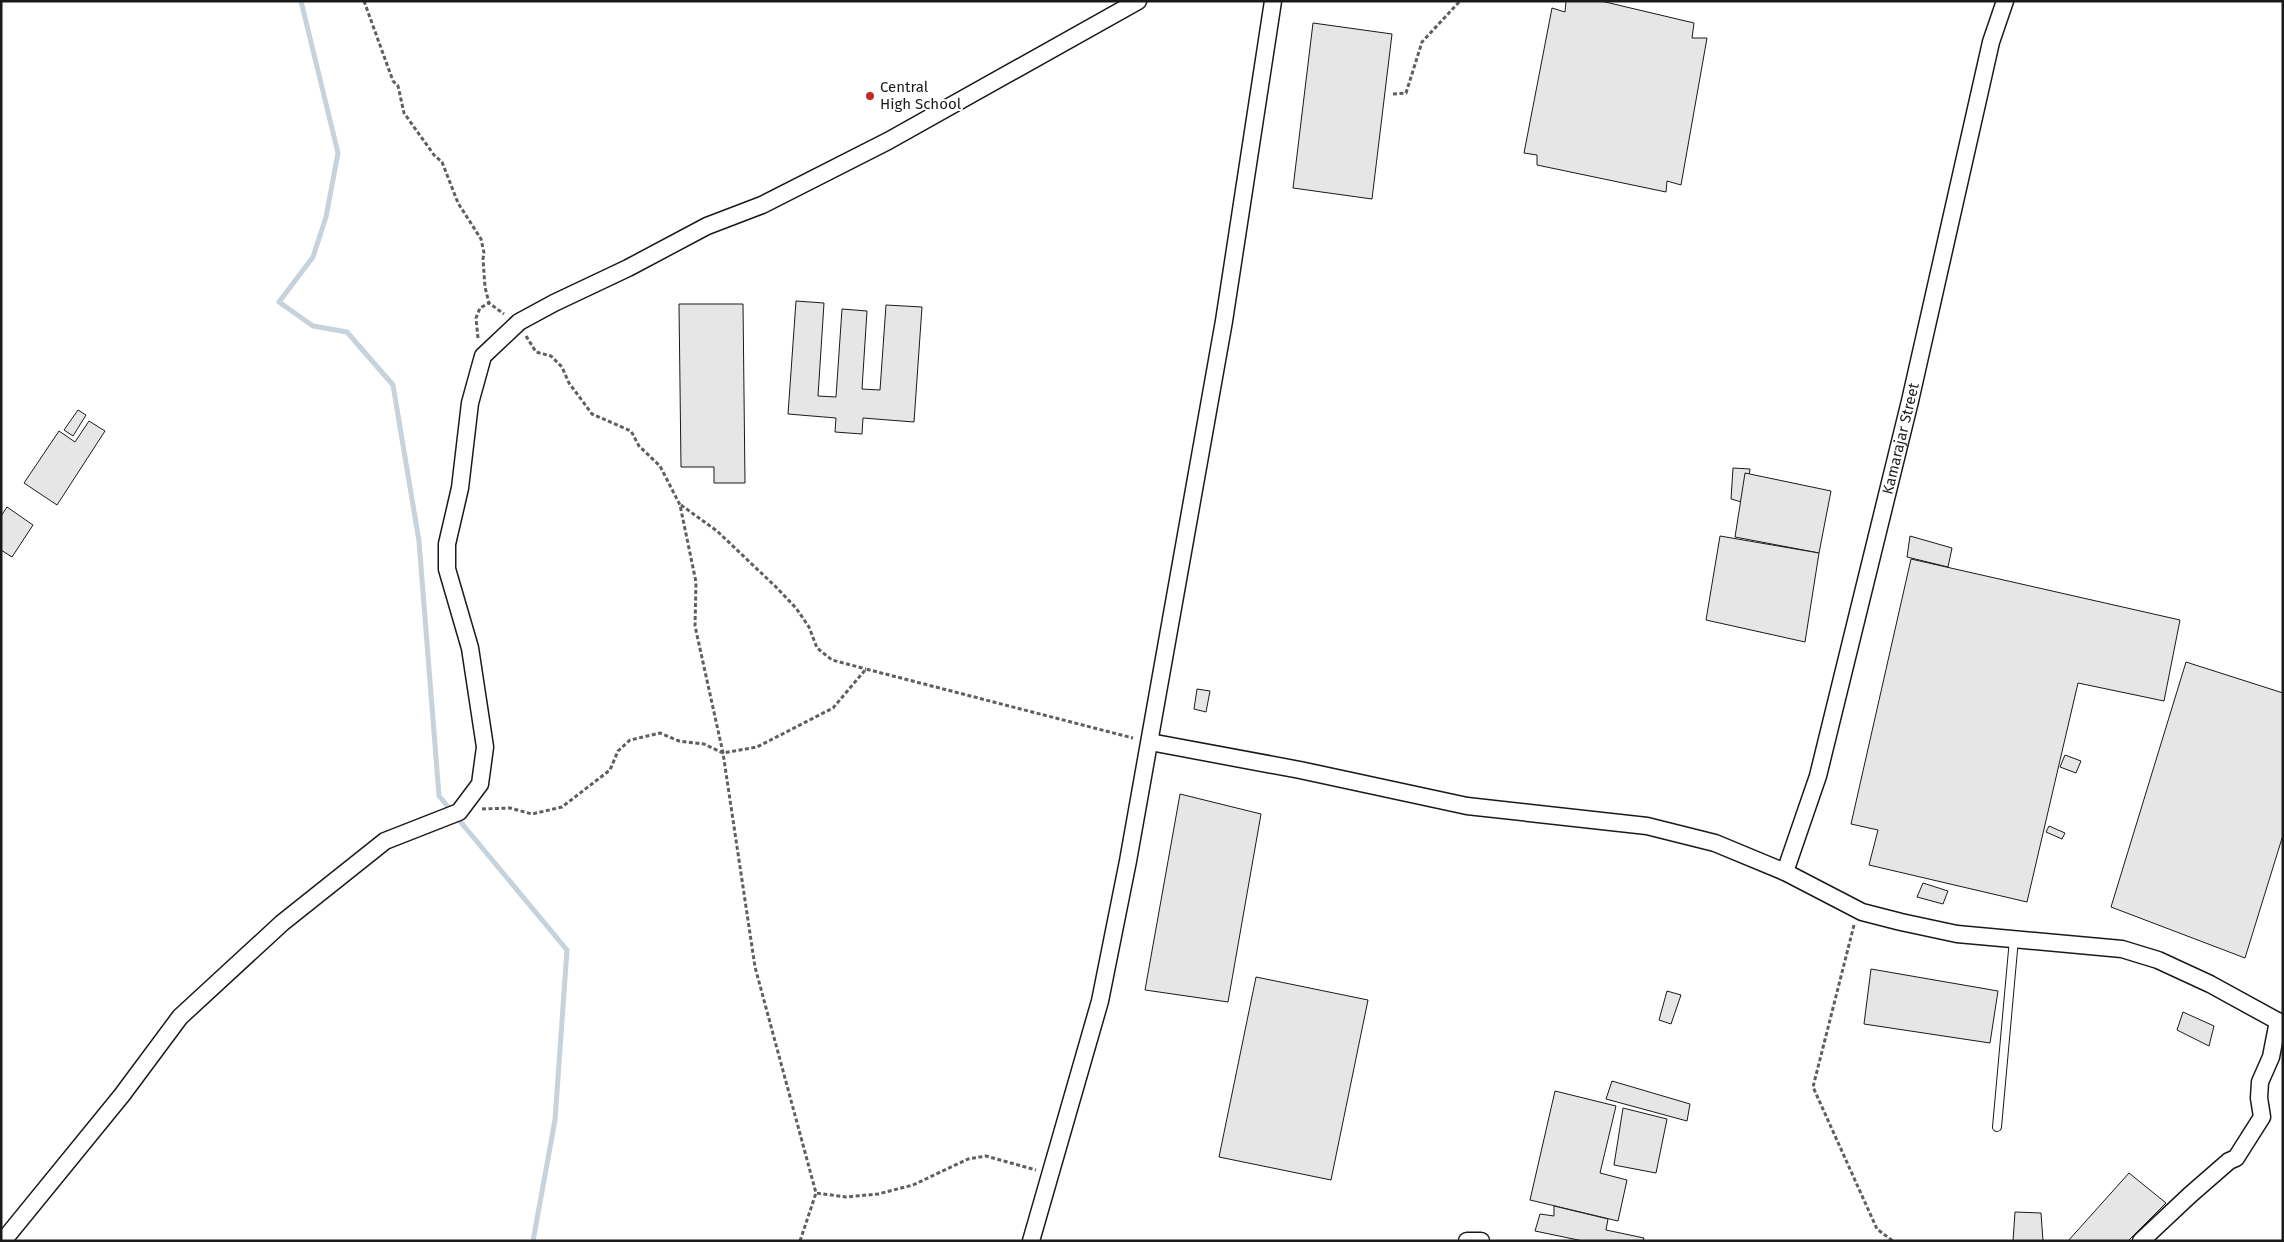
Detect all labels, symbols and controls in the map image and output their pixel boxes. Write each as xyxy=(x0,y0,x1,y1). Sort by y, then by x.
place label: Central High School xyxy=(880,78,962,113)
marker: Central High School xyxy=(864,90,876,102)
street label: Kamarajar Street xyxy=(1878,380,1923,496)

